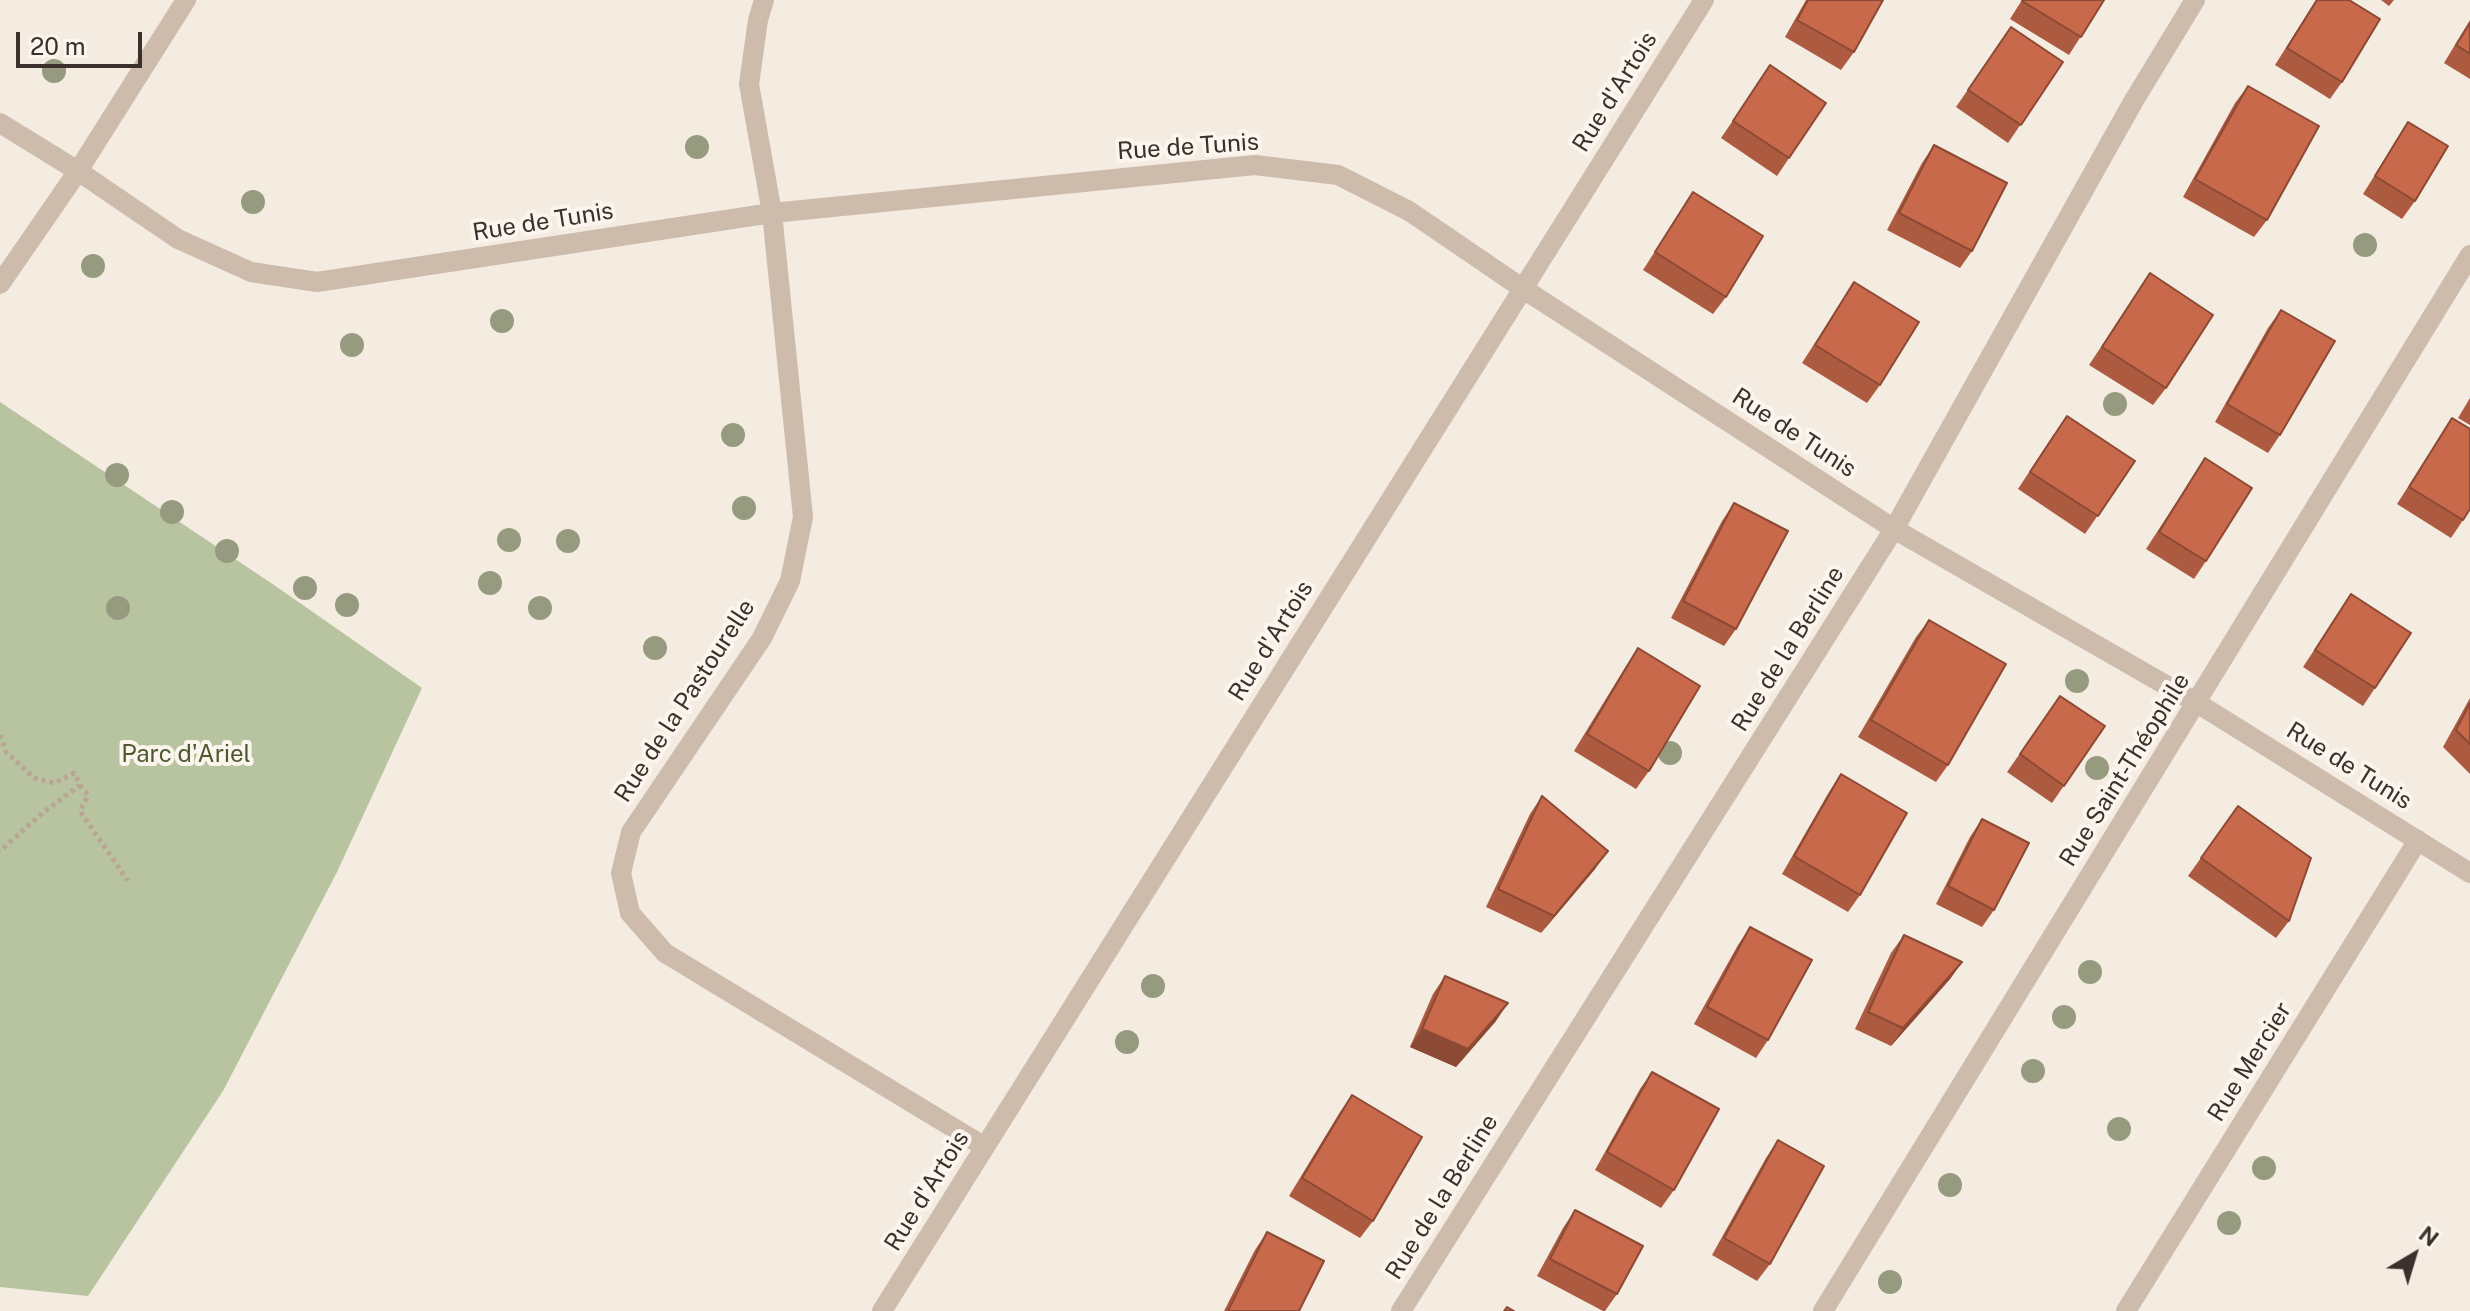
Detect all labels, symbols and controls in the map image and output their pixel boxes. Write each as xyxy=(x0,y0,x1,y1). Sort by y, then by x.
scale bar xyxy=(20,16,146,66)
street label: Rue d'Artois xyxy=(1567,27,1663,157)
text: 20 m xyxy=(30,32,86,60)
street label: Rue de Tunis xyxy=(1116,128,1260,166)
street label: Rue de Tunis xyxy=(471,197,615,247)
street label: Rue de Tunis xyxy=(1727,382,1861,484)
street label: Rue de la Berline xyxy=(1726,561,1850,737)
street label: Rue d'Artois xyxy=(1223,576,1319,706)
street label: Rue de la Pastourelle xyxy=(609,594,761,808)
street label: Rue Saint-Théophile xyxy=(2054,668,2196,872)
street label: Rue de Tunis xyxy=(2281,716,2417,816)
park label: Parc d'Ariel xyxy=(121,741,251,769)
street label: Rue Mercier xyxy=(2202,997,2298,1127)
street label: Rue de la Berline xyxy=(1380,1109,1504,1285)
street label: Rue d'Artois xyxy=(879,1126,975,1256)
north arrow xyxy=(2374,1215,2454,1295)
text: N xyxy=(2414,1221,2444,1252)

